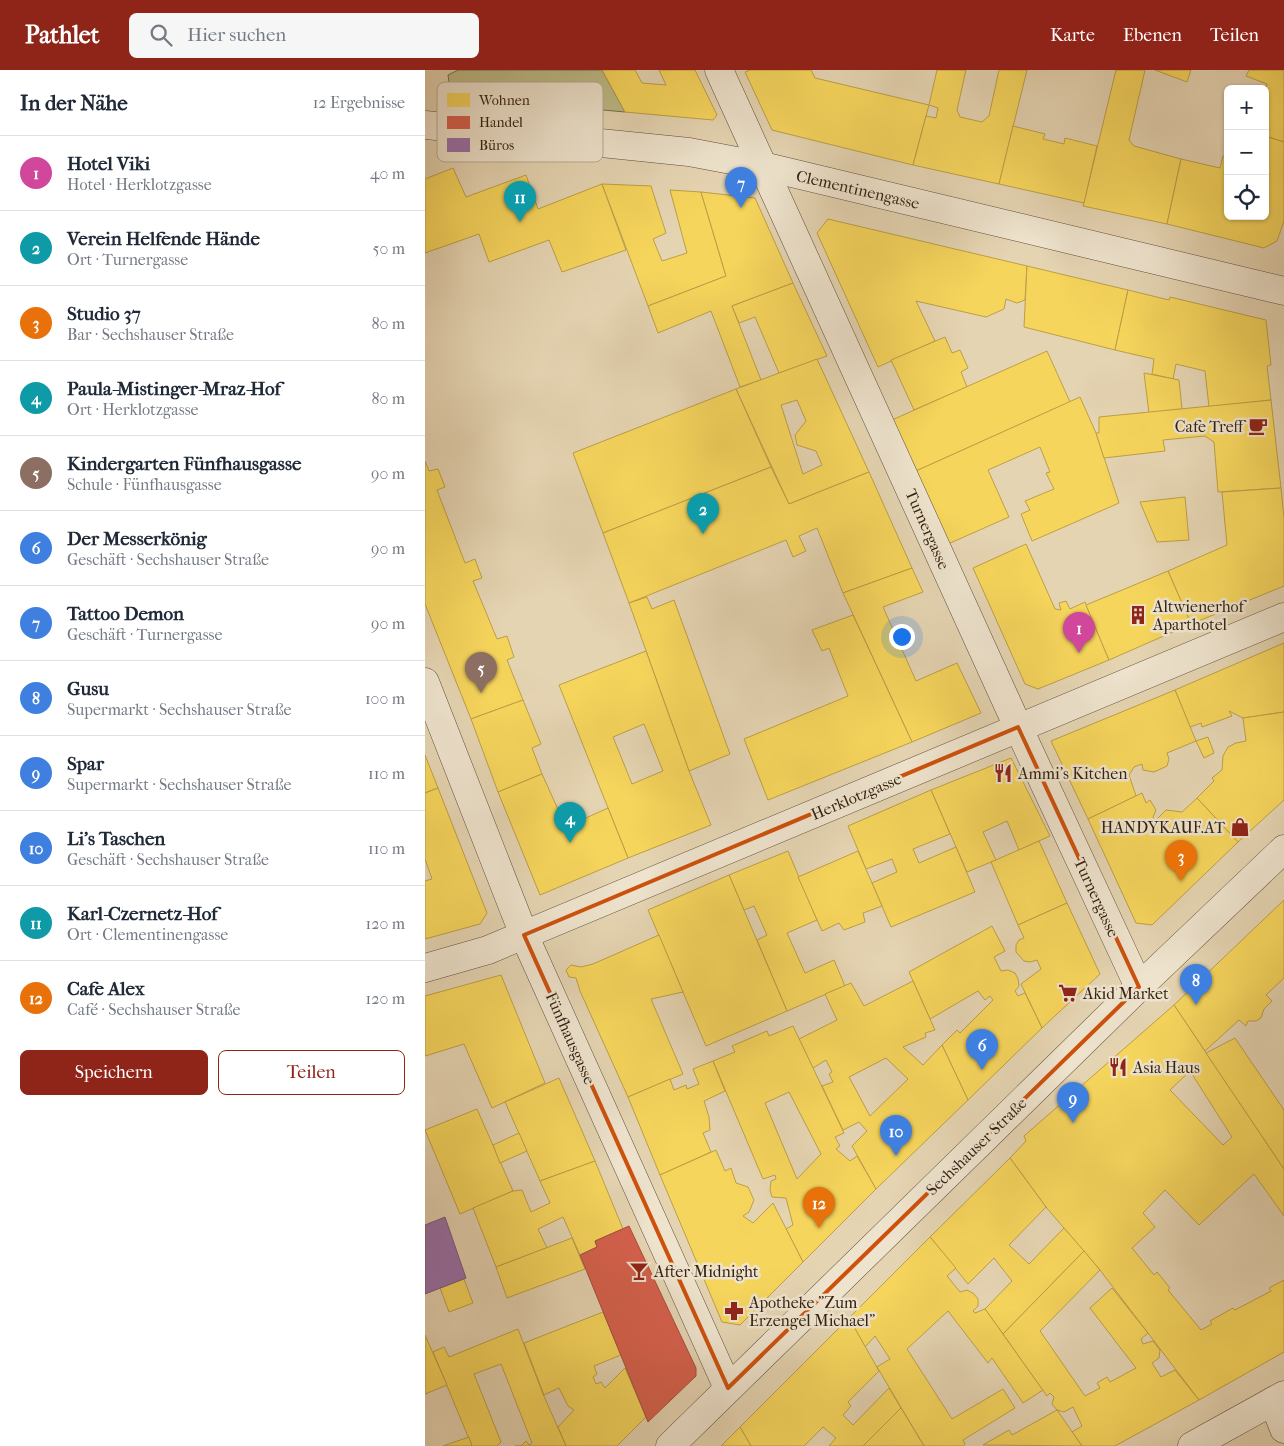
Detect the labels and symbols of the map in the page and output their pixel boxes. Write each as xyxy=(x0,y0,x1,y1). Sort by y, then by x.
legend xyxy=(437,82,603,162)
text: Wohnen xyxy=(478,92,530,109)
text: Handel xyxy=(479,114,523,131)
text: Büros xyxy=(479,137,514,154)
street label: Clementinengasse xyxy=(794,166,921,213)
pin: 7 xyxy=(725,167,757,208)
pin: 11 xyxy=(504,181,536,222)
cafe icon: Cafe Treff xyxy=(1247,415,1269,437)
place label: Cafe Treff xyxy=(1175,417,1247,436)
street label: Turnergasse xyxy=(901,486,954,572)
pin: 2 xyxy=(687,493,719,534)
place label: Altwienerhof Aparthotel xyxy=(1152,597,1248,634)
building icon: Altwienerhof Aparthotel xyxy=(1127,604,1149,626)
pin: 1 xyxy=(1063,612,1095,653)
your location xyxy=(889,624,915,650)
pin: 5 xyxy=(465,652,497,693)
restaurant icon: Ammi's Kitchen xyxy=(992,762,1014,784)
place label: Ammi's Kitchen xyxy=(1017,764,1128,783)
street label: Herklotzgasse xyxy=(808,769,904,824)
pin: 4 xyxy=(554,802,586,843)
shop icon: HANDYKAUF.AT xyxy=(1229,816,1251,838)
place label: HANDYKAUF.AT xyxy=(1101,818,1225,837)
pin: 3 xyxy=(1165,840,1197,881)
street label: Turnergasse xyxy=(1070,854,1123,940)
pin: 8 xyxy=(1180,964,1212,1005)
supermarket icon: Akid Market xyxy=(1057,982,1079,1004)
place label: Akid Market xyxy=(1082,984,1169,1003)
street label: Fünfhausgasse xyxy=(542,989,599,1087)
pin: 6 xyxy=(966,1029,998,1070)
restaurant icon: Asia Haus xyxy=(1107,1056,1129,1078)
place label: Asia Haus xyxy=(1132,1058,1200,1077)
pin: 9 xyxy=(1057,1082,1089,1123)
street label: Sechshauser Straße xyxy=(922,1094,1031,1199)
pin: 10 xyxy=(880,1115,912,1156)
pin: 12 xyxy=(803,1187,835,1228)
bar icon: After Midnight xyxy=(628,1260,650,1282)
place label: After Midnight xyxy=(653,1262,759,1281)
place label: Apotheke "Zum Erzengel Michael" xyxy=(748,1293,875,1330)
pharmacy icon: Apotheke "Zum Erzengel Michael" xyxy=(723,1300,745,1322)

